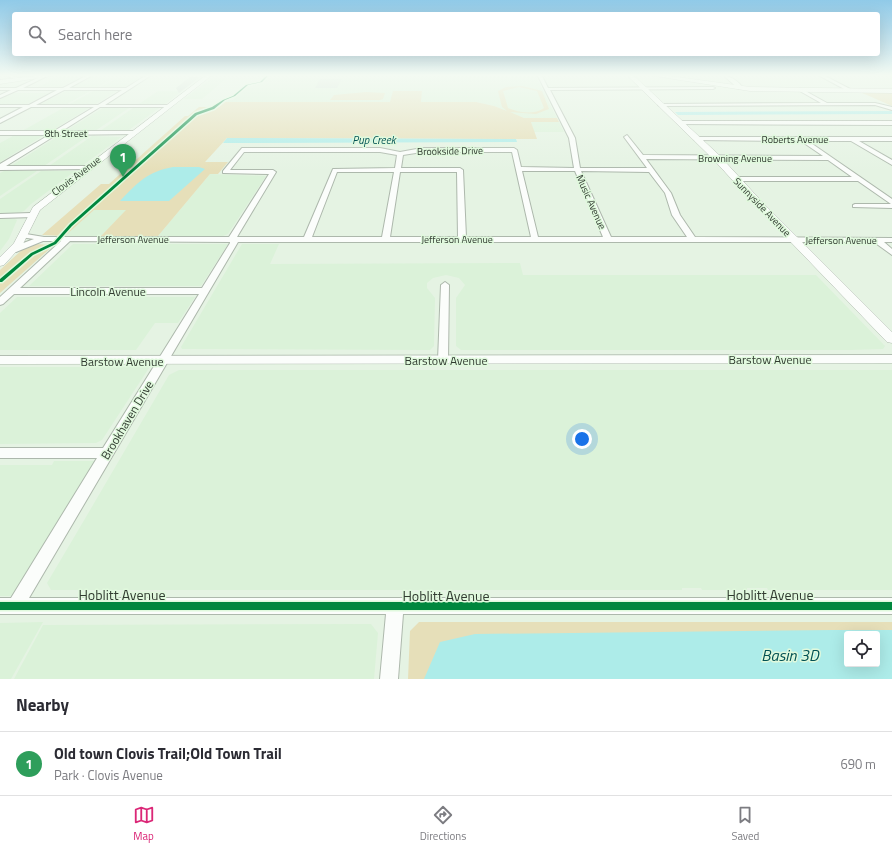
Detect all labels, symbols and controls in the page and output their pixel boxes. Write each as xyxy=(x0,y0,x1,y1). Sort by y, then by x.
search box xyxy=(12,12,880,56)
icon: search xyxy=(26,23,48,45)
text: Search here xyxy=(58,23,132,46)
street label: 8th Street xyxy=(45,126,88,141)
water label: Pup Creek xyxy=(352,132,397,148)
street label: Roberts Avenue xyxy=(762,132,828,147)
street label: Brookside Drive xyxy=(417,143,483,159)
pin: 1 xyxy=(110,144,136,177)
street label: Browning Avenue xyxy=(698,151,772,166)
street label: Clovis Avenue xyxy=(48,153,104,199)
street label: Music Avenue xyxy=(572,172,610,232)
street label: Sunnyside Avenue xyxy=(730,174,794,240)
street label: Jefferson Avenue xyxy=(97,232,169,247)
street label: Jefferson Avenue xyxy=(421,232,493,247)
street label: Jefferson Avenue xyxy=(805,233,877,248)
street label: Lincoln Avenue xyxy=(70,282,146,301)
street label: Barstow Avenue xyxy=(729,350,811,369)
street label: Barstow Avenue xyxy=(405,351,487,370)
street label: Barstow Avenue xyxy=(81,352,163,371)
street label: Brookhaven Drive xyxy=(96,377,158,463)
your location xyxy=(572,429,592,449)
street label: Hoblitt Avenue xyxy=(78,584,166,605)
street label: Hoblitt Avenue xyxy=(726,584,814,605)
street label: Hoblitt Avenue xyxy=(402,585,490,606)
map controls xyxy=(844,631,880,667)
button: locate xyxy=(844,631,880,667)
water label: Basin 3D xyxy=(761,643,820,667)
text: Nearby xyxy=(16,692,69,718)
text: Old town Clovis Trail;Old Town Trail xyxy=(54,742,282,765)
text: 1 xyxy=(25,754,33,774)
text: 690 m xyxy=(840,754,876,774)
text: Park · Clovis Avenue xyxy=(54,765,163,785)
tab: Map xyxy=(133,804,155,844)
tab: Directions xyxy=(420,804,466,844)
tab: Saved xyxy=(731,804,759,844)

